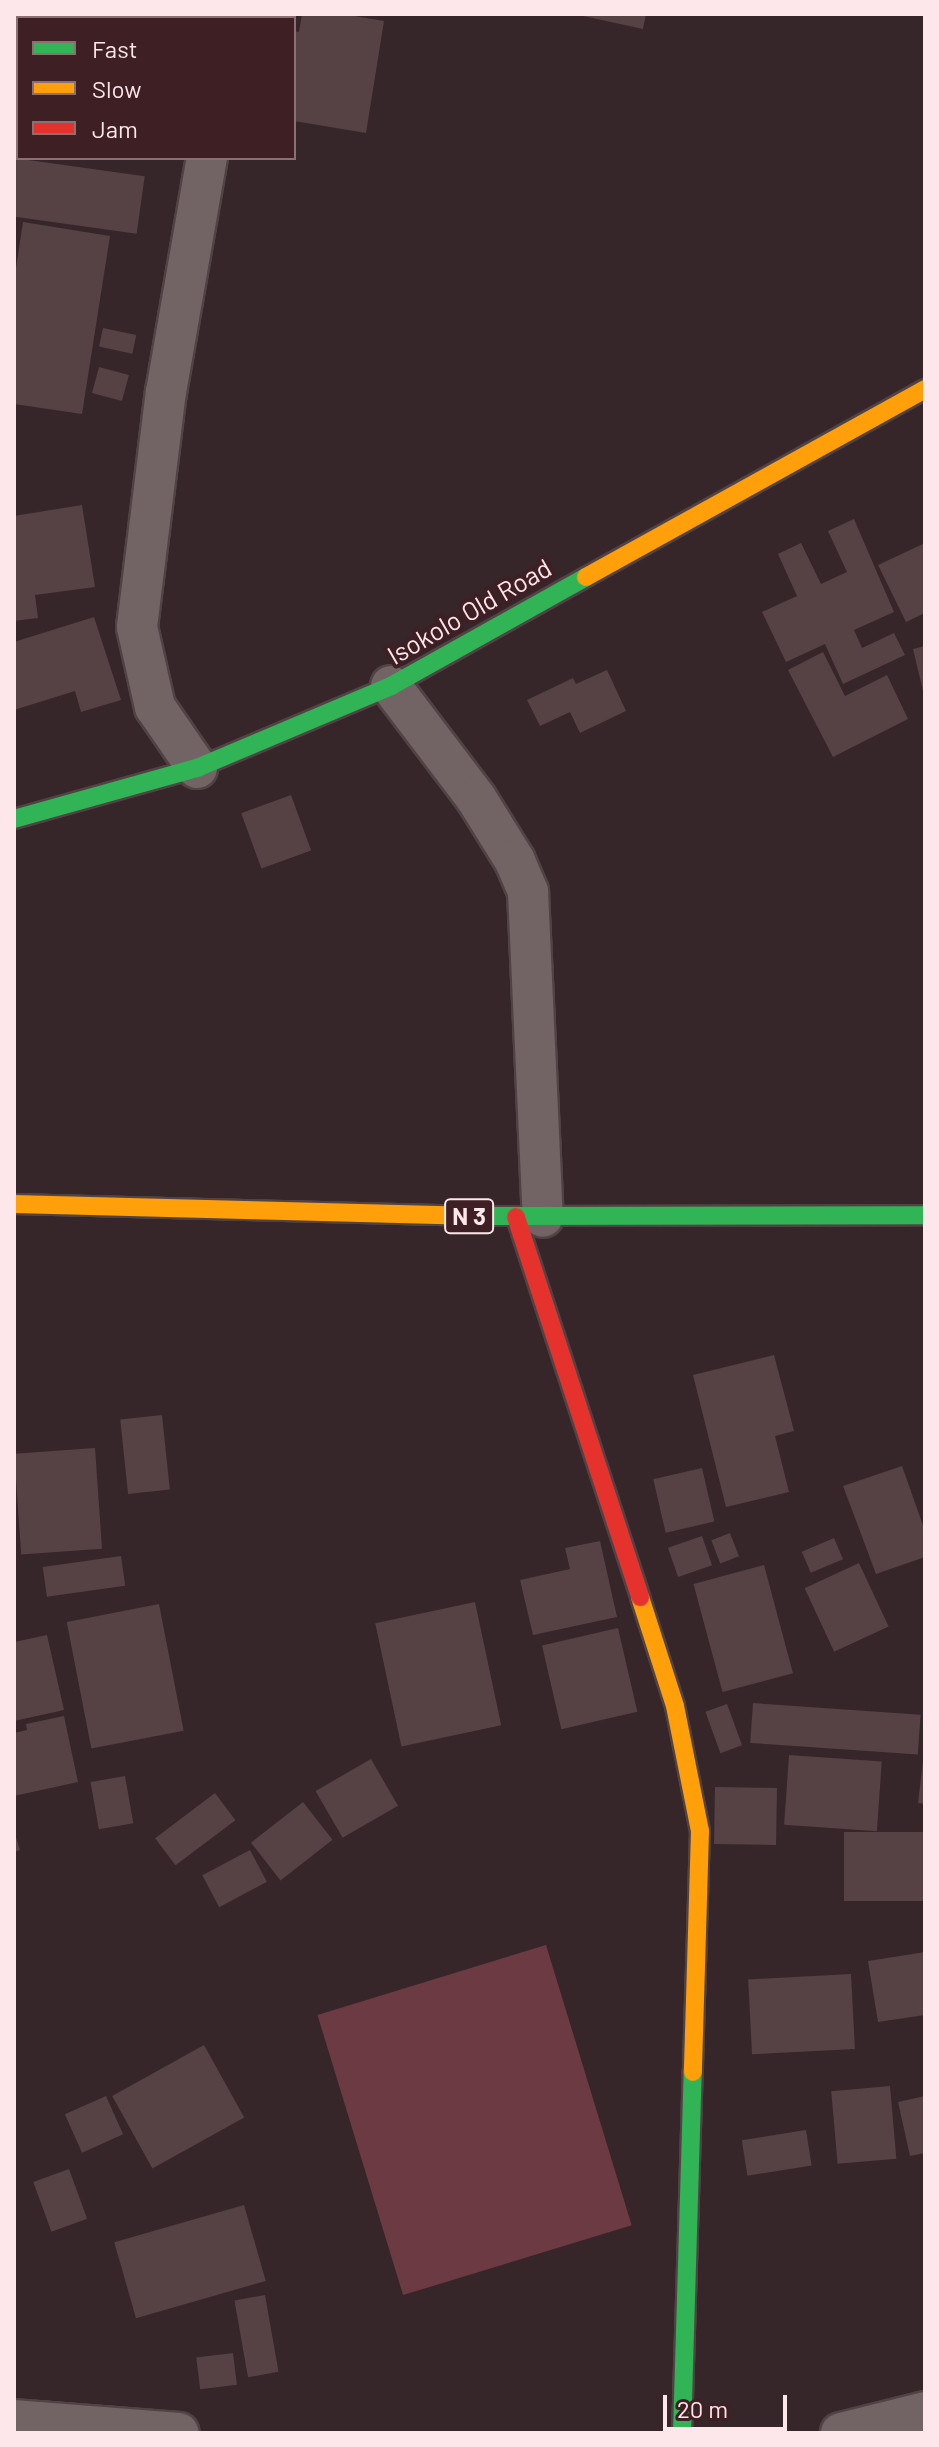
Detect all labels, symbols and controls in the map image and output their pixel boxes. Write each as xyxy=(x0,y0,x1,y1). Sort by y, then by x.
legend xyxy=(16,16,296,160)
text: Fast xyxy=(92,34,137,63)
text: Slow xyxy=(92,74,141,103)
text: Jam xyxy=(92,114,138,143)
street label: Isokolo Old Road xyxy=(381,551,557,671)
road number: N 3 xyxy=(443,1196,495,1236)
scale bar xyxy=(667,2379,791,2429)
text: 20 m xyxy=(677,2394,728,2423)

